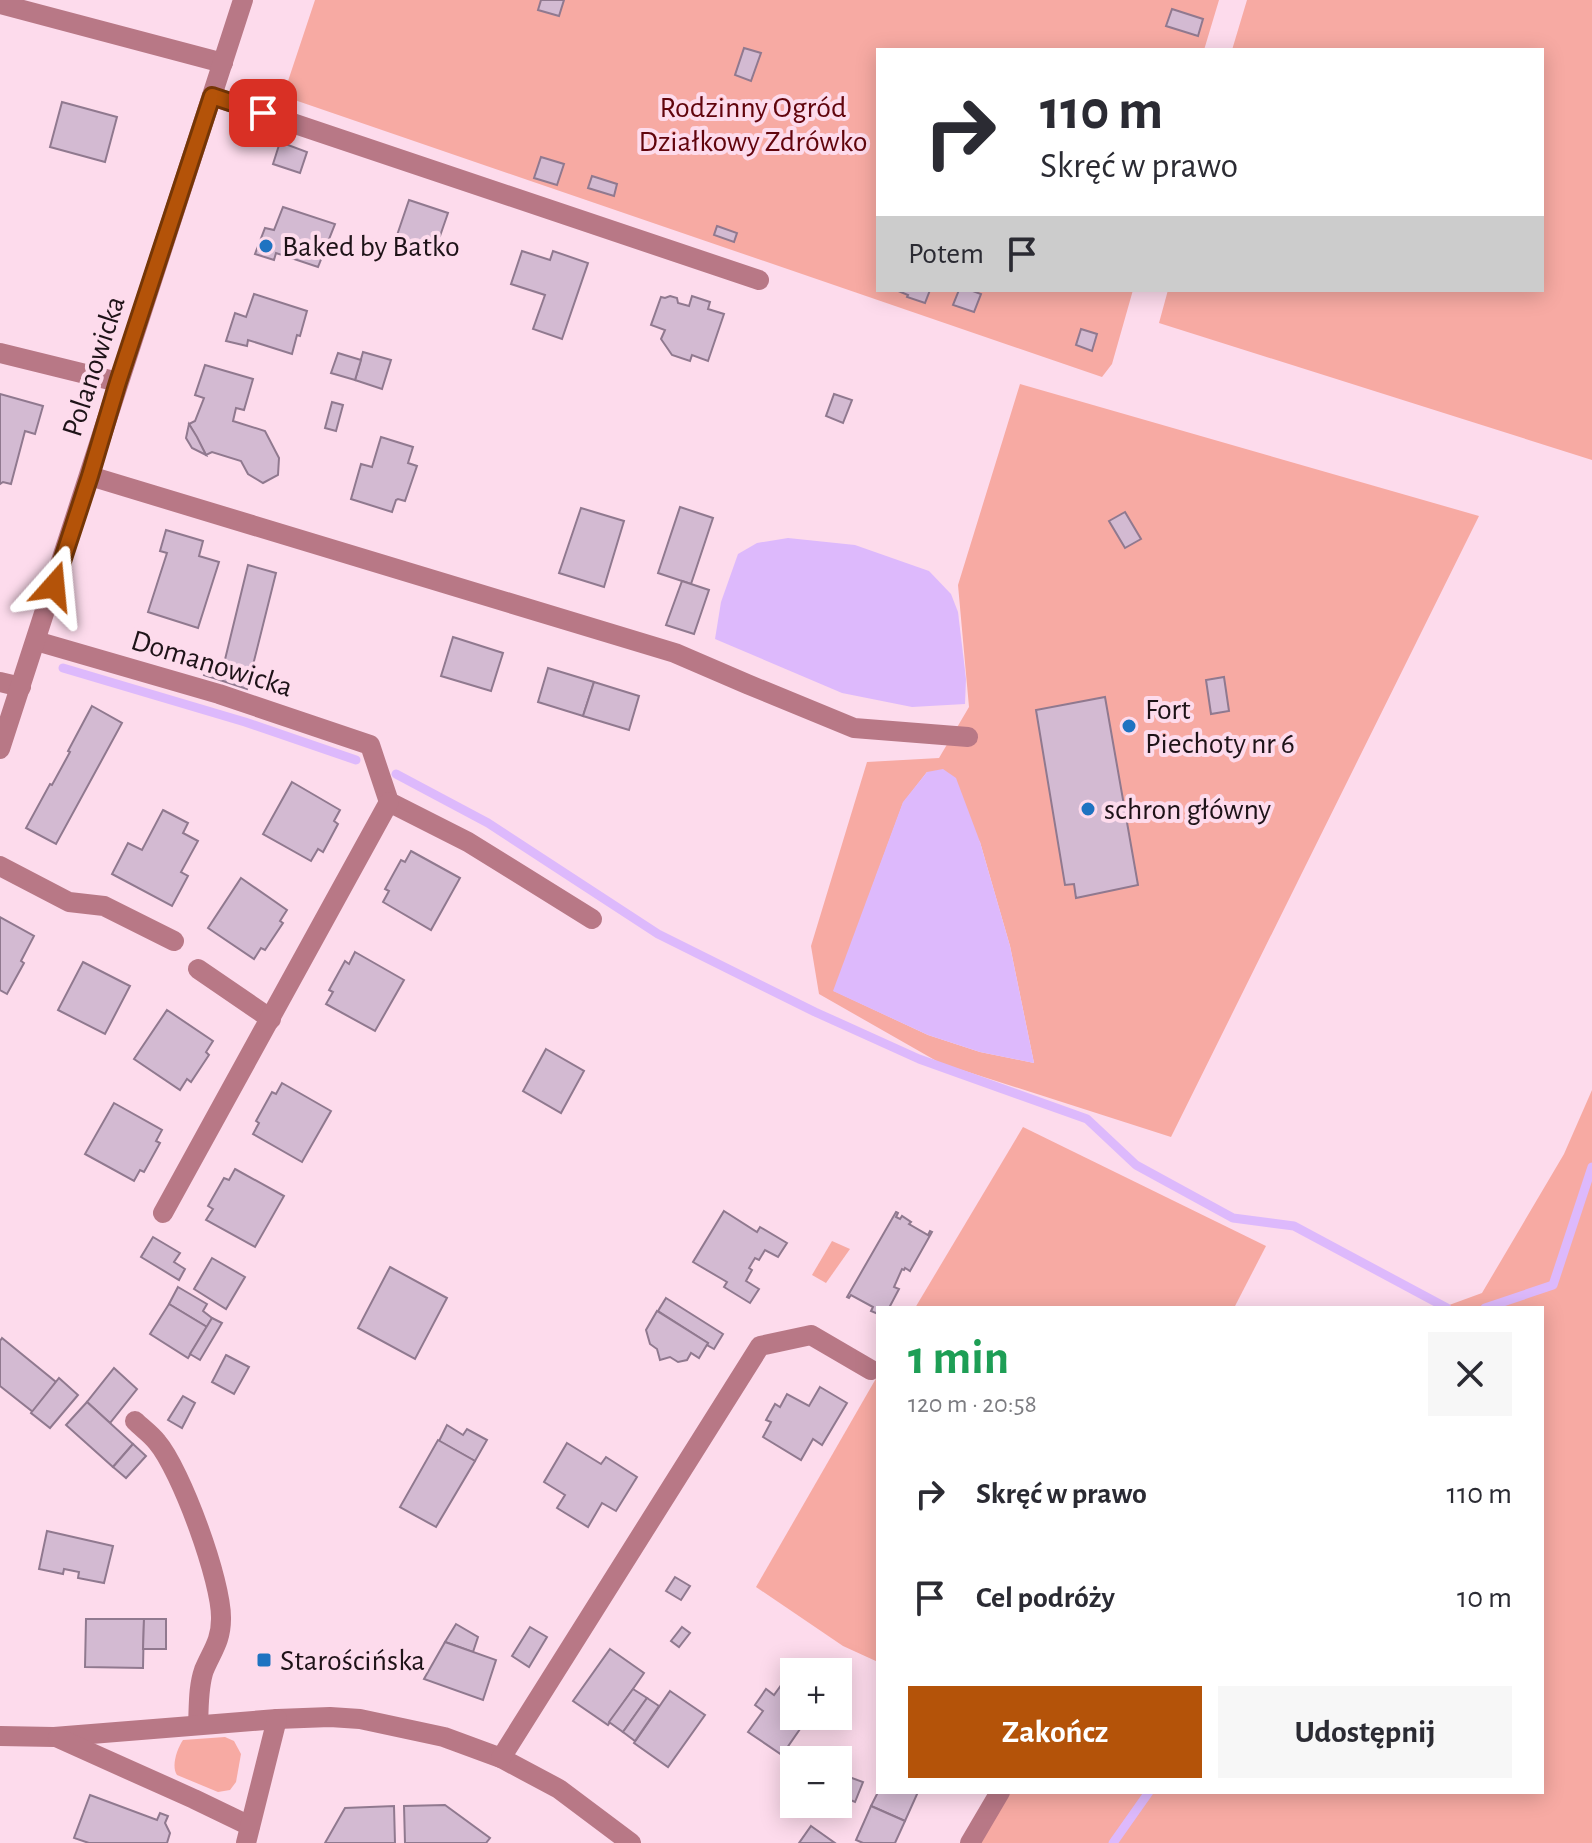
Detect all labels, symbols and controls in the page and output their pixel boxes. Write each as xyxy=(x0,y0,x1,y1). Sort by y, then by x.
pin xyxy=(229,79,297,147)
icon: right xyxy=(908,80,1012,184)
text: 110 m xyxy=(1040,83,1163,139)
icon: arrive xyxy=(241,91,285,135)
park label: Rodzinny Ogród Działkowy Zdrówko xyxy=(639,93,867,157)
text: Skręć w prawo xyxy=(1040,148,1238,184)
place label: Baked by Batko xyxy=(282,232,460,262)
icon: arrive xyxy=(1000,232,1044,276)
marker: Baked by Batko xyxy=(257,237,275,255)
text: Potem xyxy=(908,239,984,269)
street label: Polanowicka xyxy=(57,292,131,440)
position arrow xyxy=(12,544,96,628)
street label: Domanowicka xyxy=(127,625,296,703)
place label: Fort Piechoty nr 6 xyxy=(1145,695,1295,759)
marker: Fort Piechoty nr 6 xyxy=(1120,717,1138,735)
place label: schron główny xyxy=(1104,795,1271,825)
marker: schron główny xyxy=(1079,800,1097,818)
button: close xyxy=(1428,1332,1512,1416)
text: 1 min xyxy=(908,1335,1009,1383)
text: 120 m · 20:58 xyxy=(908,1391,1037,1417)
icon: right xyxy=(908,1472,952,1516)
text: Skręć w prawo xyxy=(976,1479,1147,1509)
text: 110 m xyxy=(1447,1479,1512,1509)
icon: arrive xyxy=(908,1576,952,1620)
text: Cel podróży xyxy=(976,1583,1115,1613)
text: 10 m xyxy=(1457,1583,1512,1613)
place label: Starościńska xyxy=(280,1646,425,1676)
marker: Starościńska xyxy=(255,1651,273,1669)
map controls xyxy=(780,1658,852,1818)
button: + xyxy=(780,1658,852,1730)
button: Zakończ xyxy=(908,1686,1202,1778)
button: Udostępnij xyxy=(1218,1686,1512,1778)
button: − xyxy=(780,1746,852,1818)

